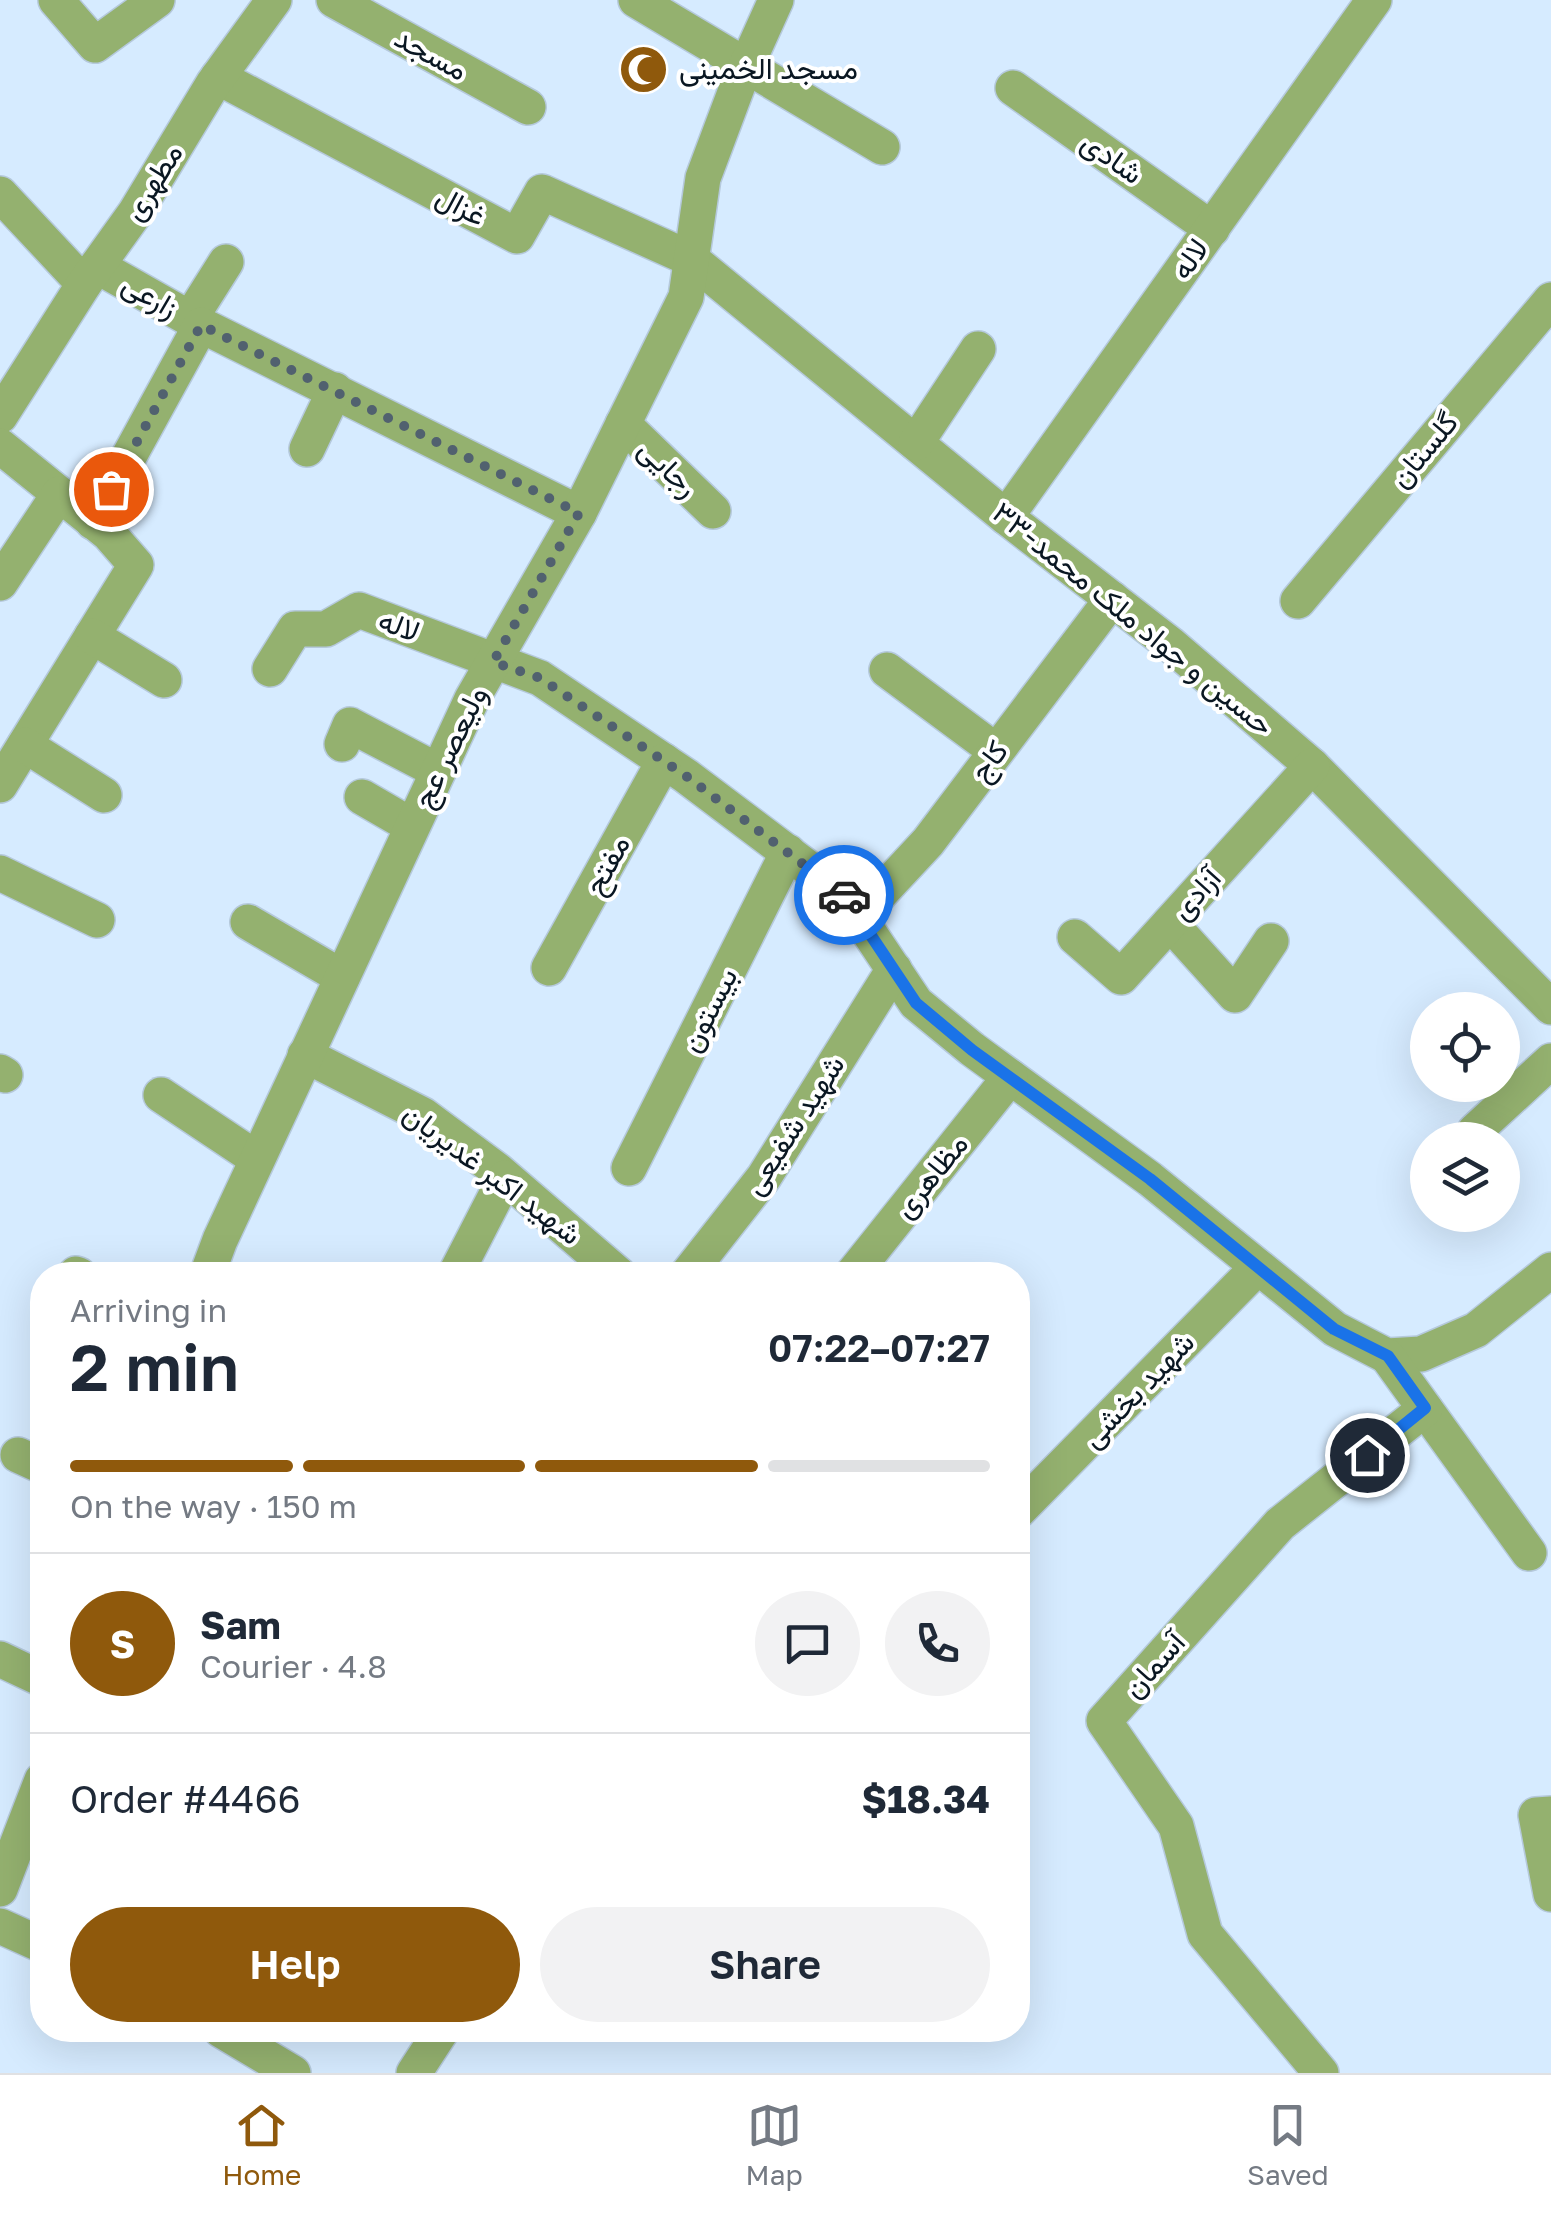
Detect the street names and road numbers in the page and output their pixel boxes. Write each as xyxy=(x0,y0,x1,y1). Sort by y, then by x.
street label: مسجد xyxy=(389,19,474,88)
street label: شادی xyxy=(1074,123,1150,192)
street label: مطهری xyxy=(115,136,191,227)
street label: غزال xyxy=(430,177,493,234)
street label: لاله xyxy=(1163,231,1216,286)
street label: زارعی xyxy=(116,265,185,326)
street label: گلستان xyxy=(1381,404,1465,495)
street label: رجایی xyxy=(631,430,706,505)
street label: ۳۳-حسین و جواد ملک محمد xyxy=(985,494,1281,744)
street label: لاله xyxy=(374,601,425,649)
street label: ولیعصر عج xyxy=(404,680,497,815)
street label: کاج xyxy=(961,733,1017,790)
street label: مفتح xyxy=(575,829,640,902)
street label: آزادی xyxy=(1163,858,1230,927)
street label: بیستون xyxy=(672,962,745,1058)
street label: شهید شفیعی xyxy=(735,1048,852,1201)
street label: شهید اکبر غدیریان xyxy=(396,1095,589,1253)
street label: مظاهری xyxy=(885,1126,976,1225)
street label: شهید بخشی xyxy=(1073,1324,1202,1455)
street label: آسمان xyxy=(1114,1623,1193,1705)

